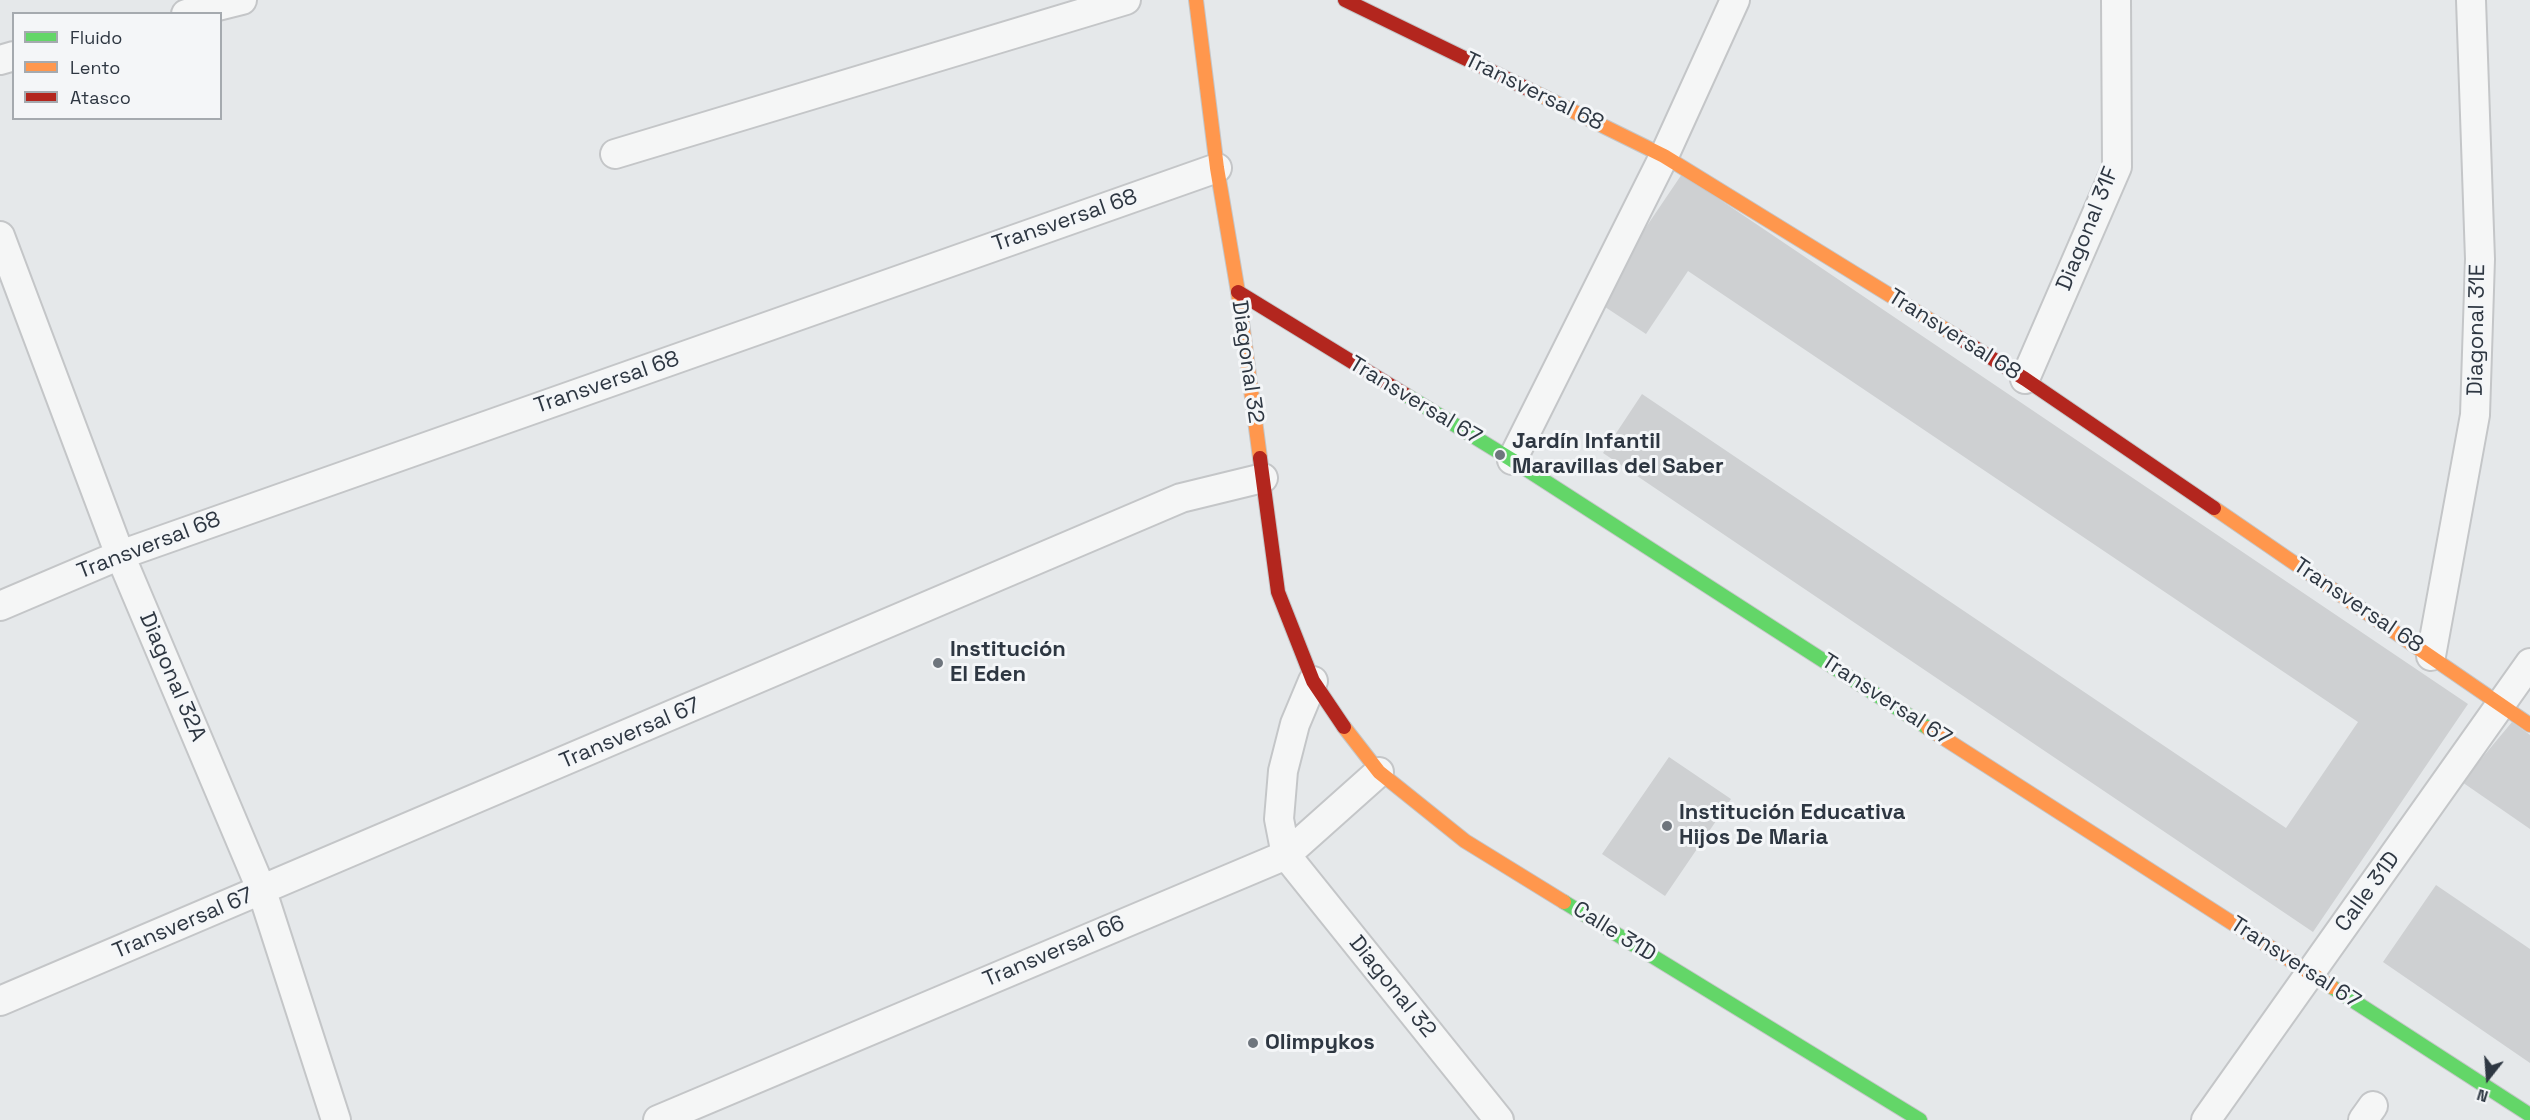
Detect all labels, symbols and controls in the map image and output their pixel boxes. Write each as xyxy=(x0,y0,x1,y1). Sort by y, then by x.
legend xyxy=(12,12,222,120)
text: Fluido xyxy=(70,26,122,49)
street label: Transversal 68 xyxy=(1460,47,1608,137)
text: Lento xyxy=(70,56,120,79)
text: Atasco xyxy=(70,86,131,109)
street label: Diagonal 31F xyxy=(2051,163,2125,295)
street label: Transversal 68 xyxy=(989,184,1141,258)
street label: Diagonal 31E xyxy=(2463,264,2491,396)
street label: Transversal 68 xyxy=(1883,284,2025,386)
street label: Diagonal 32 xyxy=(1225,299,1269,425)
street label: Transversal 68 xyxy=(531,346,683,420)
street label: Transversal 67 xyxy=(1344,351,1486,451)
place label: Jardín Infantil Maravillas del Saber xyxy=(1512,429,1724,481)
marker: Jardín Infantil Maravillas del Saber xyxy=(1493,448,1507,462)
street label: Transversal 68 xyxy=(74,507,224,585)
street label: Transversal 68 xyxy=(2288,553,2428,659)
street label: Diagonal 32A xyxy=(133,608,211,746)
place label: Institución El Eden xyxy=(950,637,1066,688)
street label: Transversal 67 xyxy=(1816,648,1956,752)
marker: Institución El Eden xyxy=(931,656,945,670)
street label: Transversal 67 xyxy=(556,693,704,775)
place label: Institución Educativa Hijos De Maria xyxy=(1679,800,1905,852)
marker: Institución Educativa Hijos De Maria xyxy=(1660,819,1674,833)
street label: Calle 31D xyxy=(2330,847,2406,937)
street label: Transversal 67 xyxy=(109,883,257,965)
street label: Calle 31D xyxy=(1568,896,1660,968)
street label: Transversal 66 xyxy=(979,910,1129,994)
street label: Transversal 67 xyxy=(2225,911,2365,1015)
street label: Diagonal 32 xyxy=(1343,931,1441,1043)
place label: Olimpykos xyxy=(1265,1030,1375,1056)
marker: Olimpykos xyxy=(1246,1036,1260,1050)
north arrow xyxy=(2458,1048,2518,1108)
text: N xyxy=(2474,1084,2491,1107)

